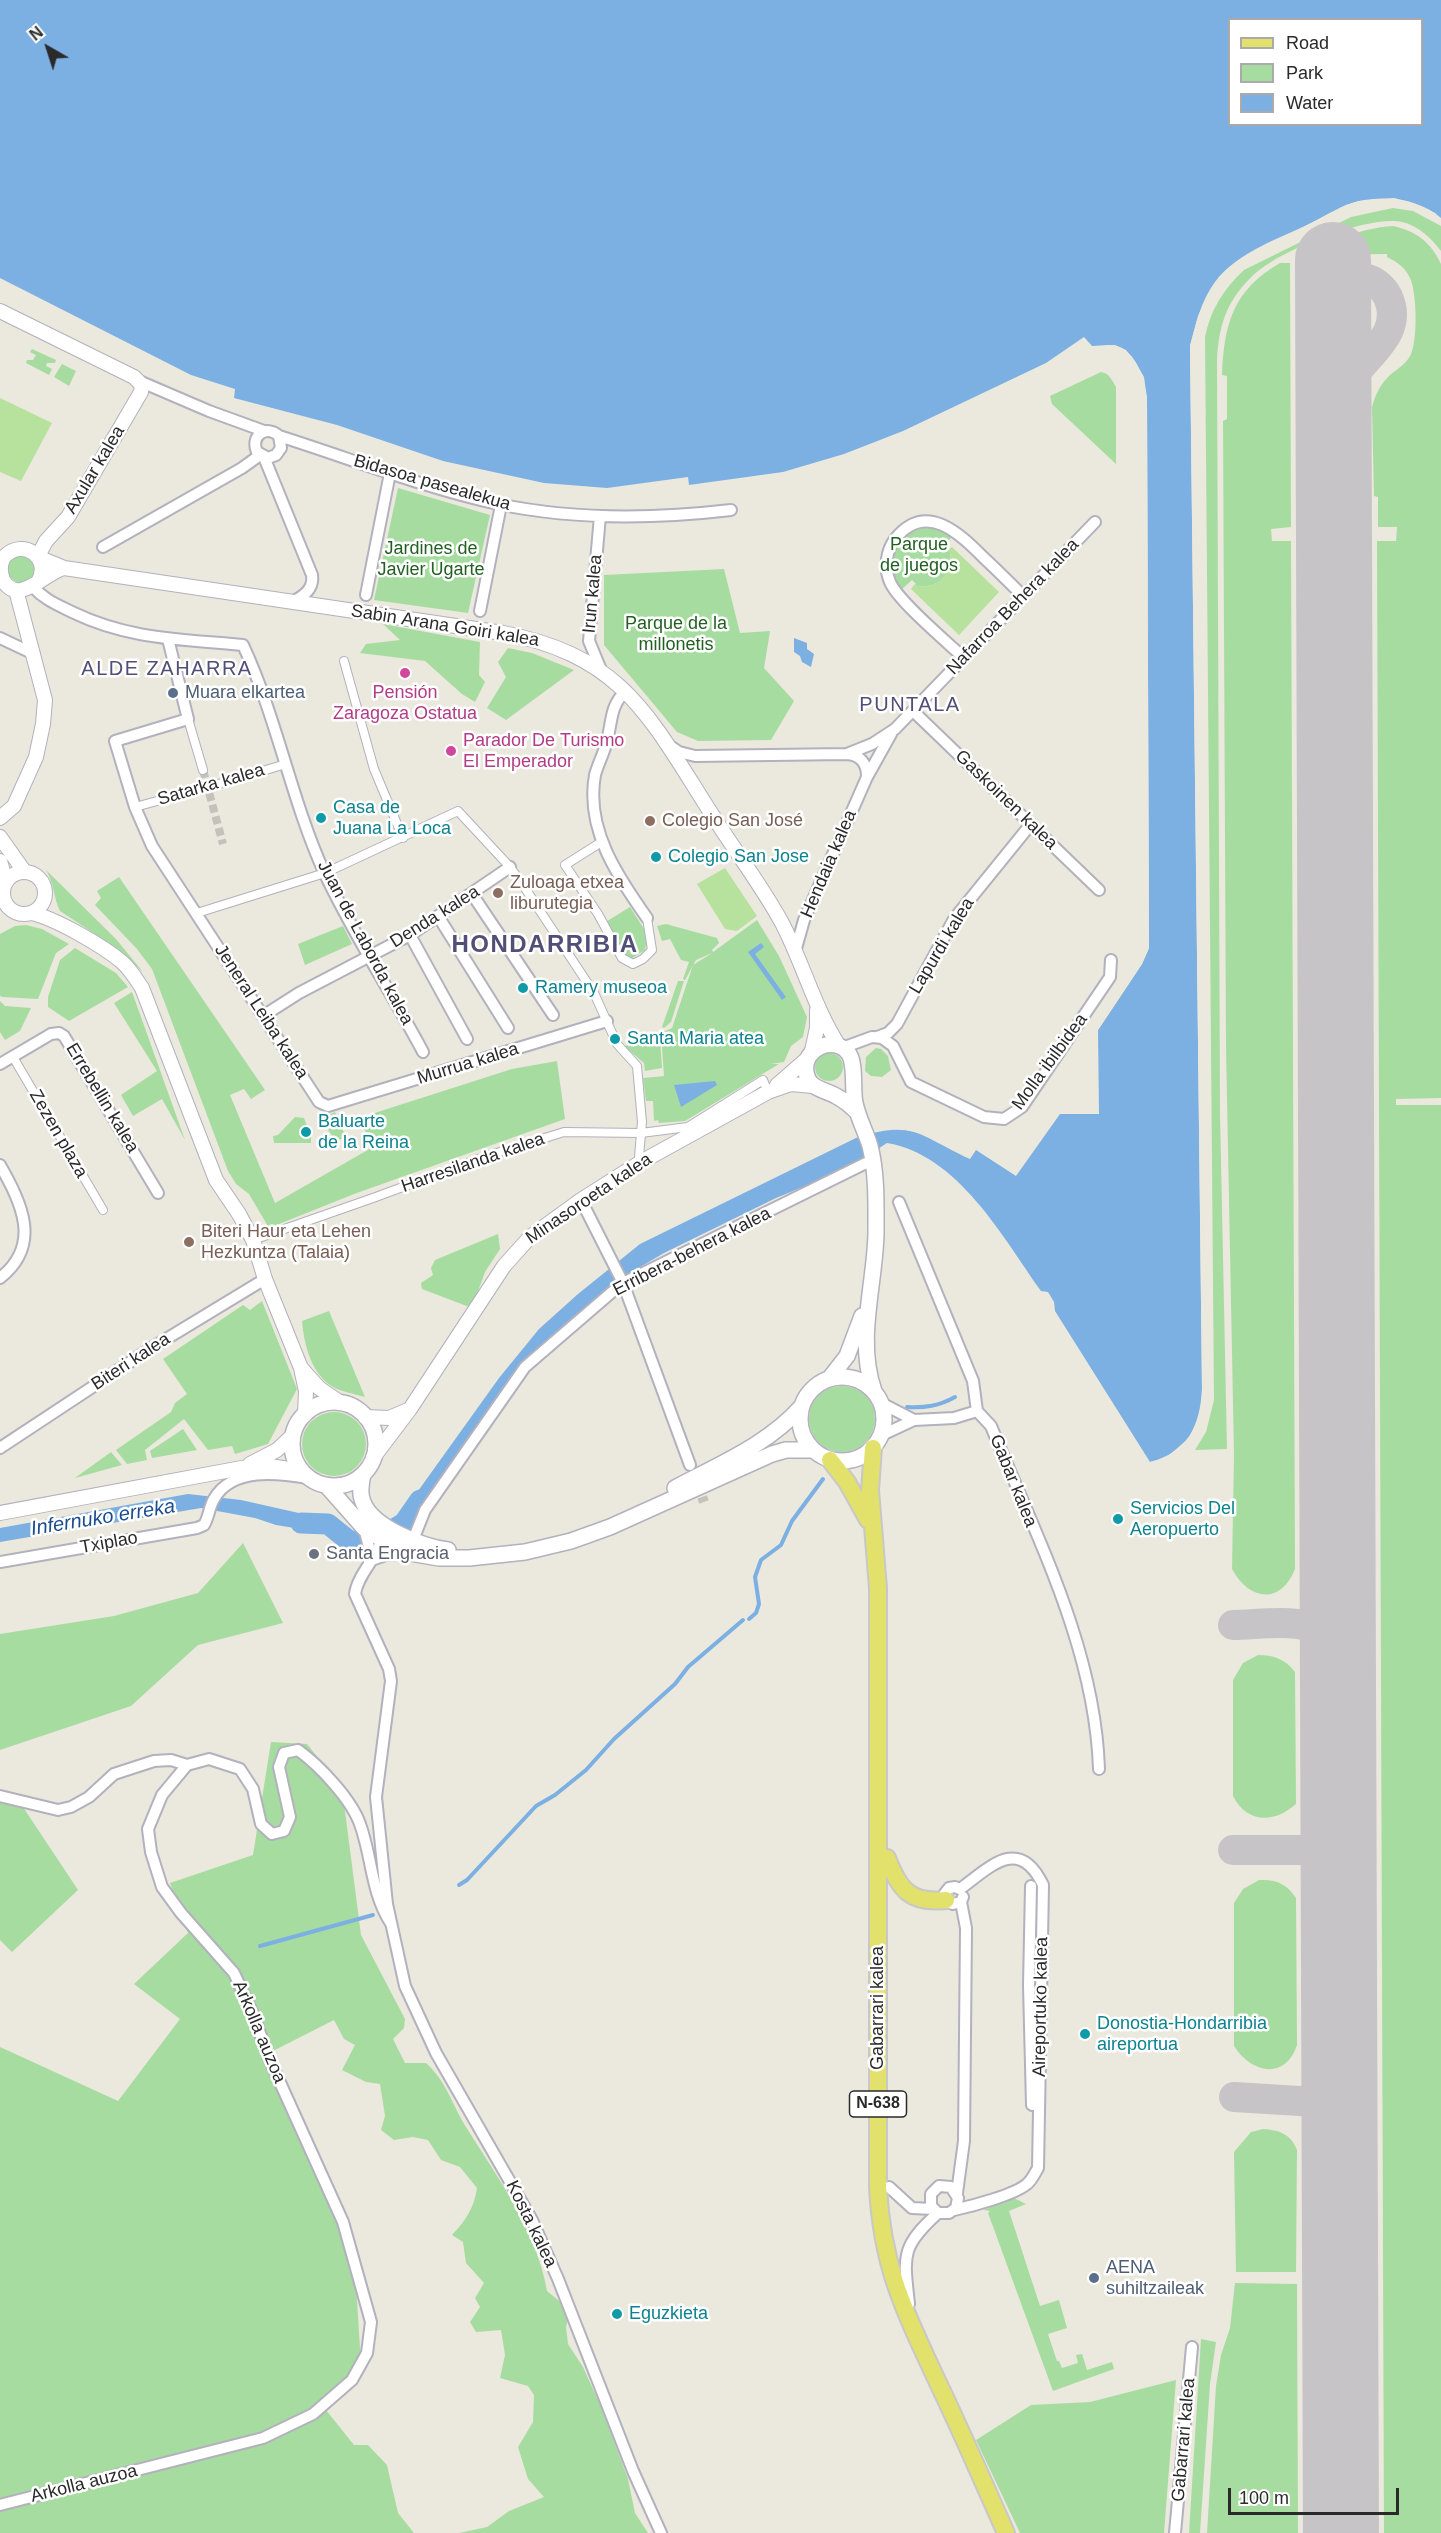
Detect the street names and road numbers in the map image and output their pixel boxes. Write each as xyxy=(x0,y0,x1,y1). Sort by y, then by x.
street label: Axular kalea xyxy=(60,422,130,518)
street label: Bidasoa pasealekua xyxy=(351,450,513,516)
street label: Nafarroa Behera kalea xyxy=(942,534,1084,680)
street label: Irun kalea xyxy=(579,554,607,634)
street label: Sabin Arana Goiri kalea xyxy=(349,600,541,652)
street label: Gaskoinen kalea xyxy=(950,746,1062,854)
street label: Satarka kalea xyxy=(155,759,267,811)
street label: Hendaia kalea xyxy=(797,807,861,921)
street label: Juan de Laborda kalea xyxy=(312,857,418,1029)
street label: Denda kalea xyxy=(386,881,484,953)
street label: Lapurdi kalea xyxy=(905,894,979,998)
street label: Jeneral Leiba kalea xyxy=(209,941,313,1083)
street label: Molla ibilbidea xyxy=(1008,1010,1092,1114)
street label: Murrua kalea xyxy=(415,1038,521,1090)
street label: Errebellin kalea xyxy=(61,1039,143,1157)
street label: Zezen plaza xyxy=(24,1086,92,1182)
street label: Harresilanda kalea xyxy=(399,1128,547,1198)
street label: Minasoroeta kalea xyxy=(522,1149,656,1249)
street label: Erribera-behera kalea xyxy=(610,1203,774,1301)
street label: Biteri kalea xyxy=(88,1329,174,1395)
street label: Gabar kalea xyxy=(985,1431,1041,1531)
street label: Txiplao xyxy=(79,1527,139,1559)
street label: Aireportuko kalea xyxy=(1029,1937,1053,2077)
street label: Gabarrari kalea xyxy=(867,1946,889,2070)
street label: Arkolla auzoa xyxy=(228,1978,290,2086)
road number: N-638 xyxy=(850,2091,906,2117)
street label: Kosta kalea xyxy=(501,2177,561,2271)
street label: Gabarrari kalea xyxy=(1168,2377,1200,2503)
street label: Arkolla auzoa xyxy=(28,2460,140,2508)

